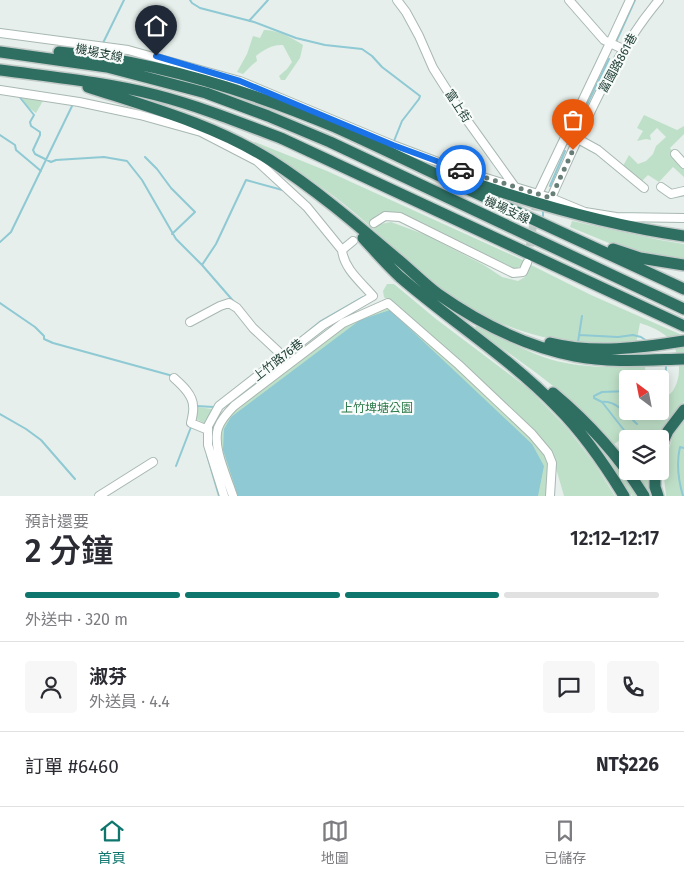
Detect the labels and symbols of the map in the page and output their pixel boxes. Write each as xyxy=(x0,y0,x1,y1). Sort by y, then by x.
pin xyxy=(135,5,177,56)
street label: 富國路861巷 xyxy=(596,31,640,95)
street label: 機場支線 xyxy=(74,42,124,64)
street label: 富上街 xyxy=(442,87,474,125)
pin xyxy=(552,99,594,150)
courier xyxy=(436,145,486,195)
street label: 機場支線 xyxy=(482,194,532,226)
street label: 上竹路76巷 xyxy=(250,336,306,384)
north arrow xyxy=(619,370,669,420)
park label: 上竹埤塘公園 xyxy=(341,401,413,415)

